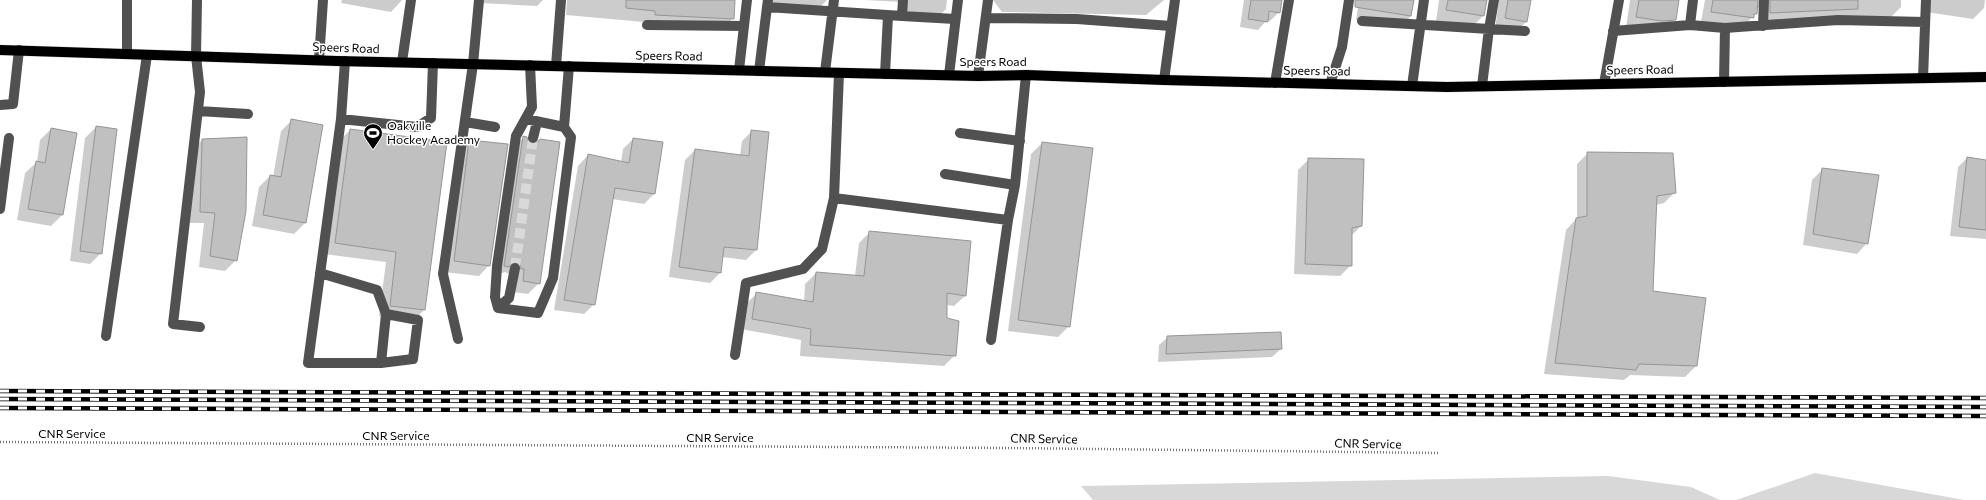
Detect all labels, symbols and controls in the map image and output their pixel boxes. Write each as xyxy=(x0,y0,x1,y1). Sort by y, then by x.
street label: Speers Road xyxy=(312,39,380,55)
street label: Speers Road xyxy=(635,47,703,63)
street label: Speers Road xyxy=(959,54,1027,68)
street label: Speers Road xyxy=(1606,61,1674,77)
street label: Speers Road xyxy=(1283,62,1351,78)
place label: Oakville Hockey Academy xyxy=(387,118,480,146)
sports icon: Oakville Hockey Academy xyxy=(362,122,384,150)
street label: CNR Service xyxy=(38,426,106,440)
street label: CNR Service xyxy=(362,428,430,442)
street label: CNR Service xyxy=(686,430,754,444)
street label: CNR Service xyxy=(1010,430,1078,446)
street label: CNR Service xyxy=(1334,435,1402,451)

